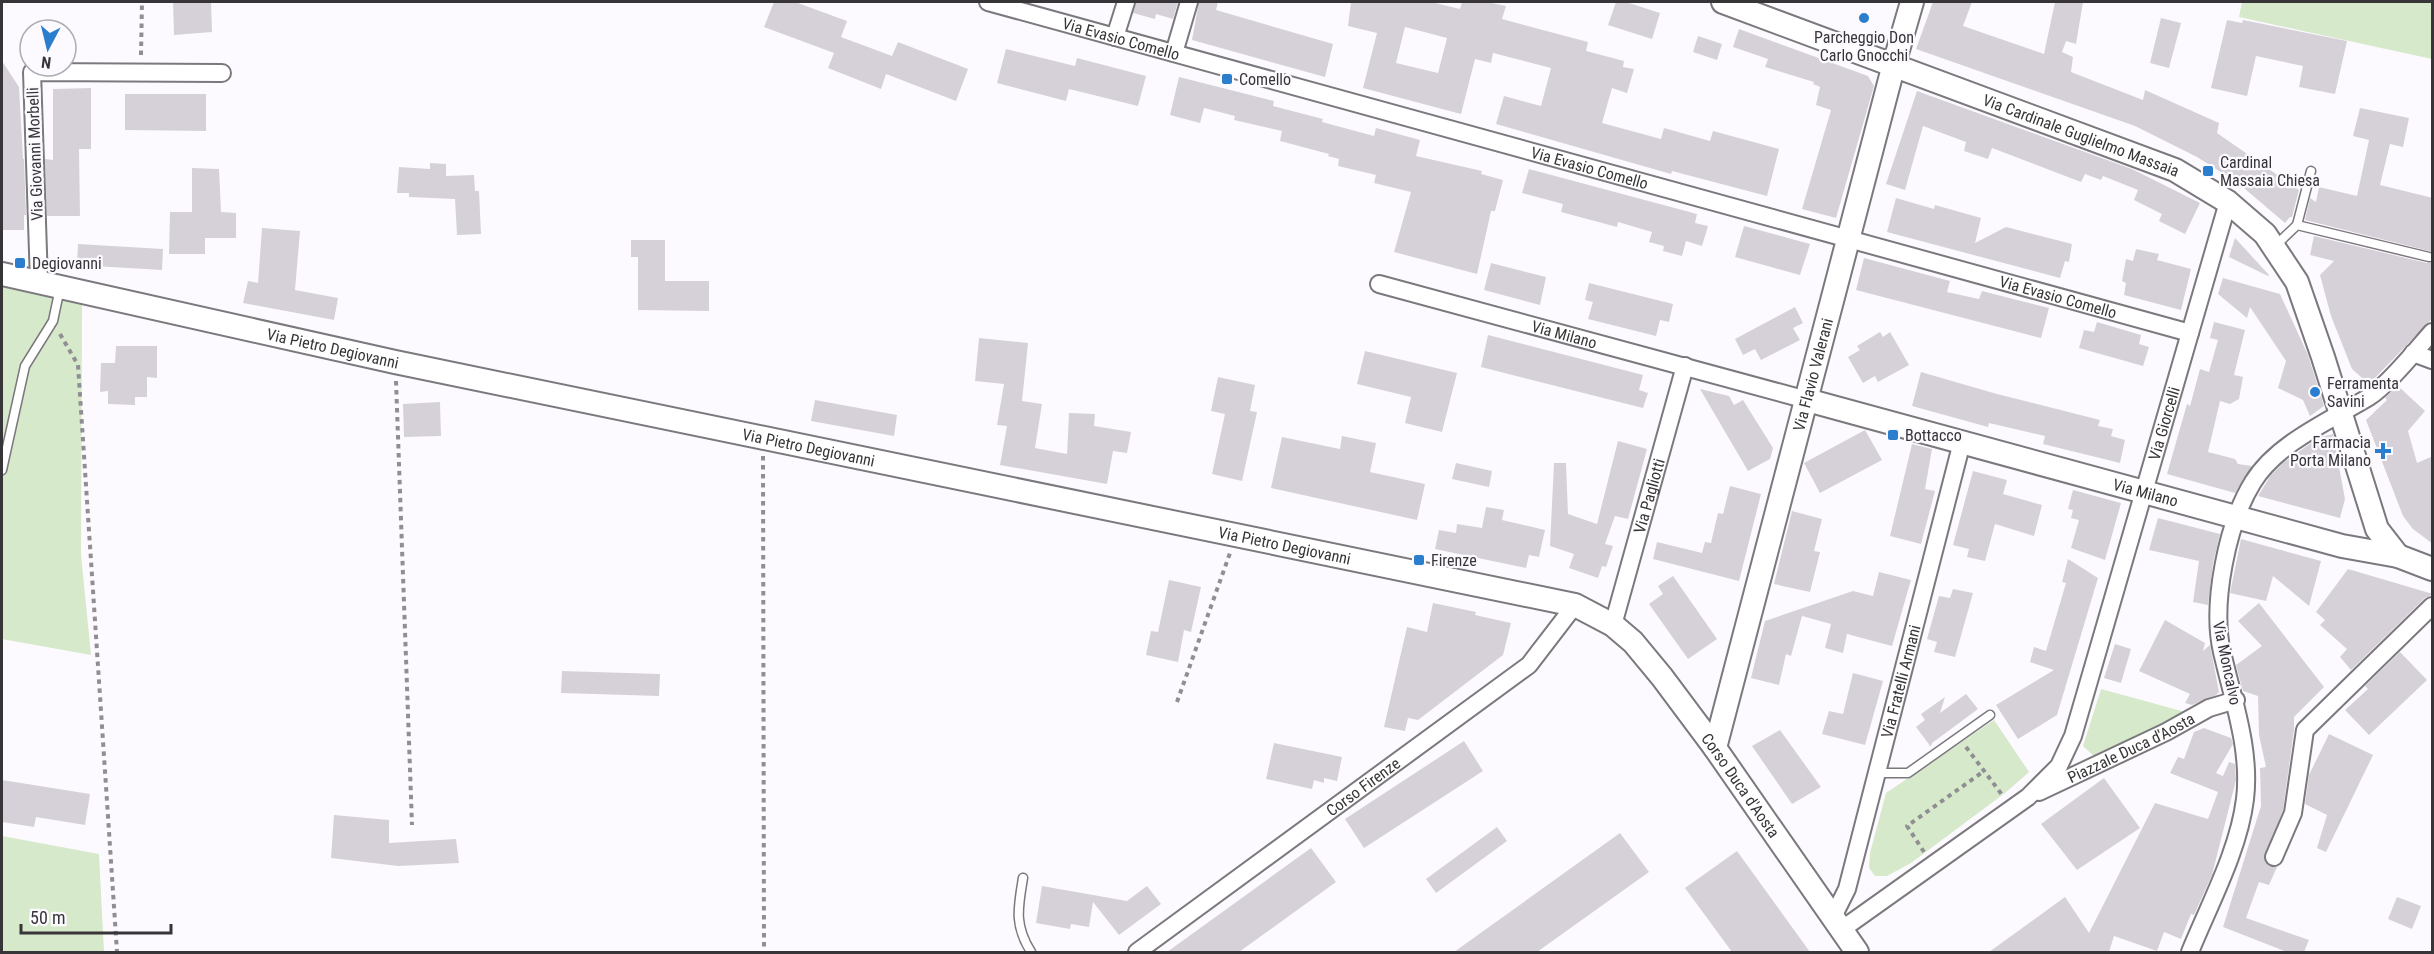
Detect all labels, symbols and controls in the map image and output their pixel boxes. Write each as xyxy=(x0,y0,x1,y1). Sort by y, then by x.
marker: Parcheggio Don Carlo Gnocchi xyxy=(1857,11,1871,25)
street label: Via Evasio Comello xyxy=(1060,13,1182,64)
north arrow xyxy=(18,18,78,78)
place label: Parcheggio Don Carlo Gnocchi xyxy=(1814,28,1914,65)
text: N xyxy=(40,52,52,72)
place label: Comello xyxy=(1239,70,1291,89)
marker: Comello xyxy=(1220,72,1234,86)
street label: Via Giovanni Morbelli xyxy=(23,87,47,221)
street label: Via Cardinale Guglielmo Massaia xyxy=(1980,90,2182,180)
street label: Via Evasio Comello xyxy=(1529,142,1650,193)
place label: Cardinal Massaia Chiesa xyxy=(2220,153,2320,190)
marker: Cardinal Massaia Chiesa xyxy=(2201,164,2215,178)
place label: Degiovanni xyxy=(32,254,102,273)
marker: Degiovanni xyxy=(13,256,27,270)
street label: Via Evasio Comello xyxy=(1997,271,2119,322)
street label: Via Milano xyxy=(1530,316,1599,352)
street label: Via Flavio Valerani xyxy=(1789,316,1837,433)
street label: Via Pietro Degiovanni xyxy=(265,324,401,372)
place label: Ferramenta Savini xyxy=(2327,374,2399,411)
street label: Via Giorcelli xyxy=(2144,384,2183,462)
marker: Ferramenta Savini xyxy=(2308,385,2322,399)
street label: Via Pietro Degiovanni xyxy=(741,424,877,470)
place label: Bottacco xyxy=(1905,426,1962,445)
marker: Bottacco xyxy=(1886,428,1900,442)
place label: Farmacia Porta Milano xyxy=(2290,433,2371,470)
marker: Farmacia Porta Milano xyxy=(2376,444,2390,458)
street label: Via Pagliotti xyxy=(1629,456,1668,535)
street label: Via Milano xyxy=(2111,474,2180,510)
street label: Via Pietro Degiovanni xyxy=(1217,522,1353,568)
place label: Firenze xyxy=(1431,551,1477,570)
marker: Firenze xyxy=(1412,553,1426,567)
street label: Via Moncalvo xyxy=(2209,619,2245,707)
street label: Via Fratelli Armani xyxy=(1877,623,1924,740)
street label: Piazzale Duca d'Aosta xyxy=(2064,709,2198,787)
street label: Corso Duca d'Aosta xyxy=(1698,729,1784,841)
street label: Corso Firenze xyxy=(1322,753,1404,820)
scale bar xyxy=(21,897,171,935)
text: 50 m xyxy=(30,907,65,928)

